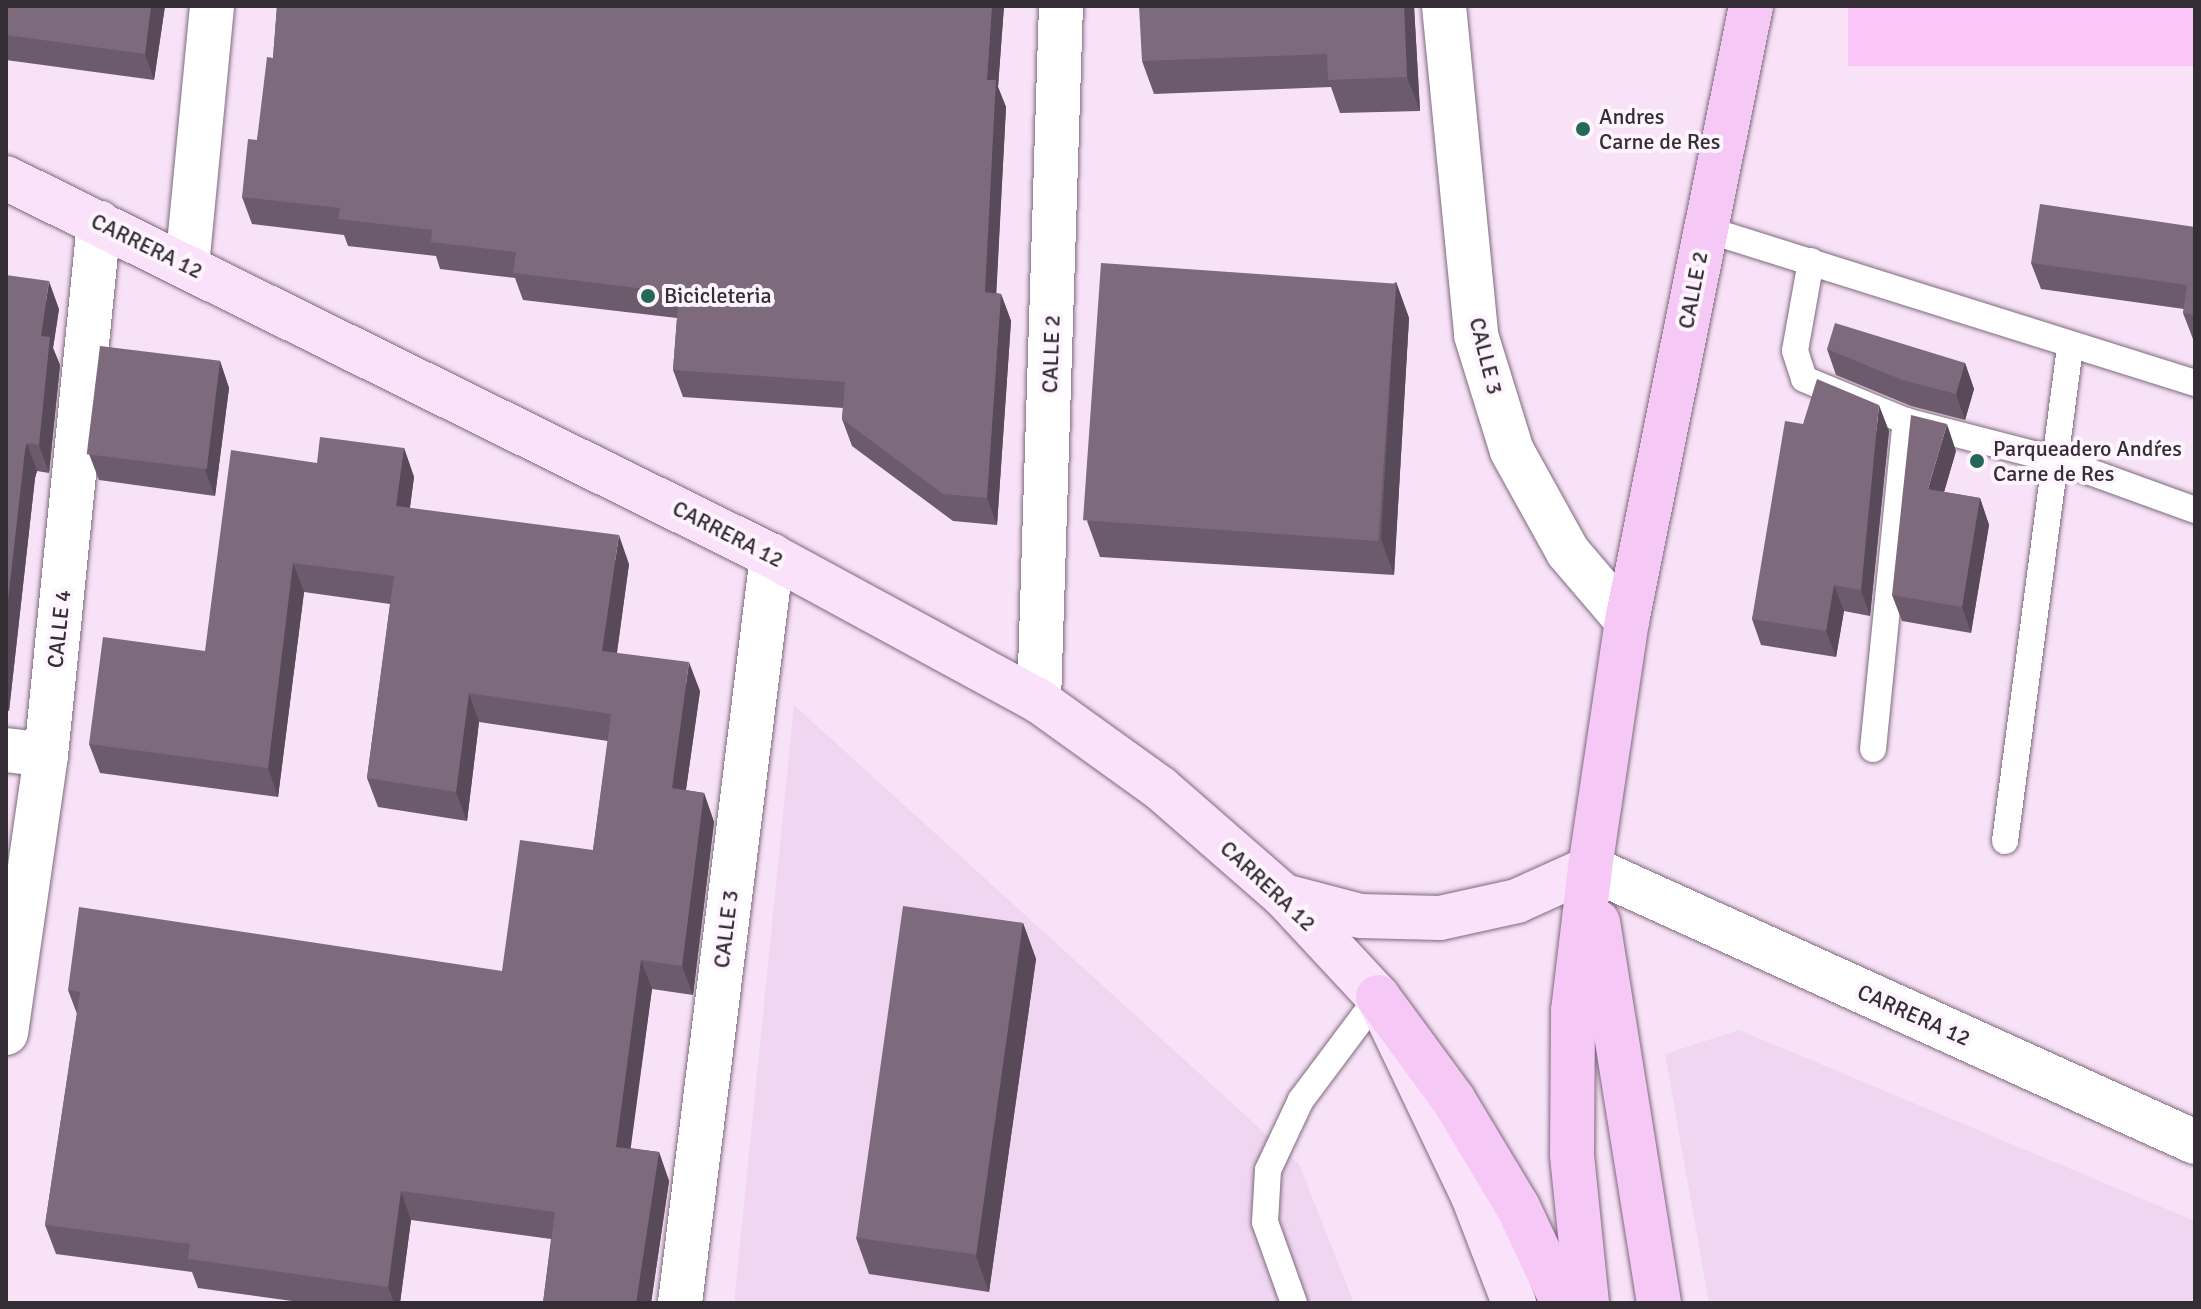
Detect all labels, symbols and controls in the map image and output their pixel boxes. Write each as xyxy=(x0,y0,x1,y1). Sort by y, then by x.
place label: Andres Carne de Res xyxy=(1599,103,1720,154)
marker: Andres Carne de Res xyxy=(1574,120,1592,138)
street label: CARRERA 12 xyxy=(87,208,207,284)
street label: CALLE 2 xyxy=(1673,249,1713,331)
place label: Bicicleteria xyxy=(664,283,772,309)
marker: Bicicleteria xyxy=(639,287,657,305)
street label: CALLE 2 xyxy=(1036,314,1066,394)
street label: CALLE 3 xyxy=(1464,315,1508,397)
place label: Parqueadero Andŕes Carne de Res xyxy=(1993,435,2182,486)
marker: Parqueadero Andŕes Carne de Res xyxy=(1968,452,1986,470)
street label: CARRERA 12 xyxy=(668,495,788,573)
street label: CALLE 4 xyxy=(42,589,76,669)
street label: CARRERA 12 xyxy=(1215,835,1321,937)
street label: CALLE 3 xyxy=(708,888,744,970)
street label: CARRERA 12 xyxy=(1853,978,1975,1052)

